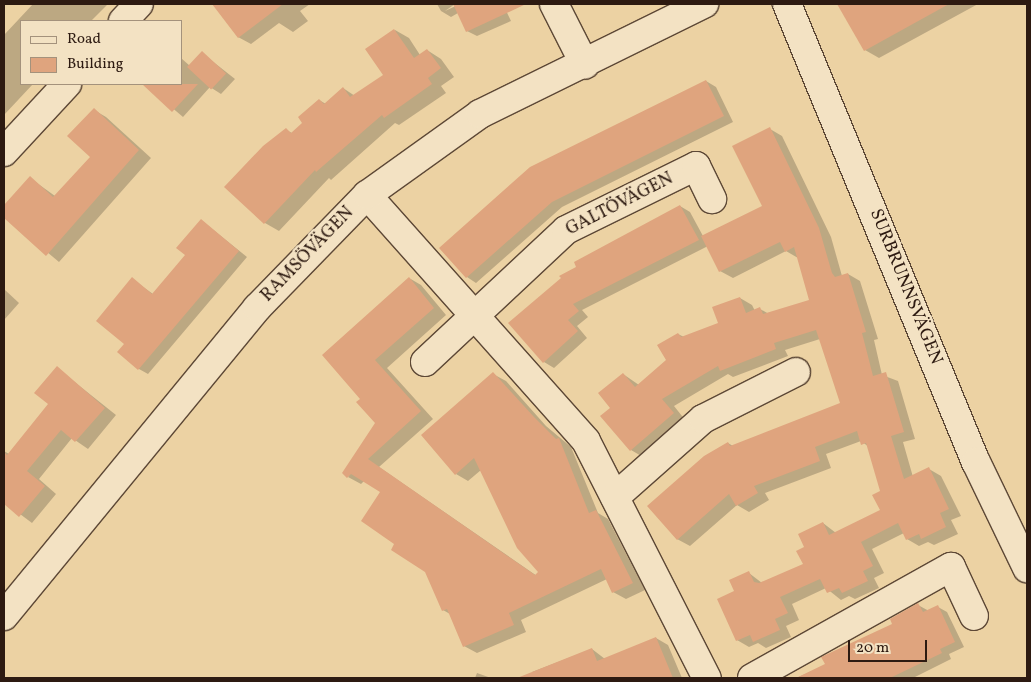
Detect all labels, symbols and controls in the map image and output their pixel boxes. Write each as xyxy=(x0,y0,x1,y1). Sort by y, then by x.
legend xyxy=(20,20,182,85)
text: Road xyxy=(67,29,101,50)
text: Building xyxy=(67,54,123,75)
street label: GALTÖVÄGEN xyxy=(563,169,677,241)
street label: RAMSÖVÄGEN xyxy=(257,203,359,307)
street label: SURBRUNNSVÄGEN xyxy=(864,206,946,368)
scale bar xyxy=(851,630,930,662)
text: 20 m xyxy=(856,638,889,659)

